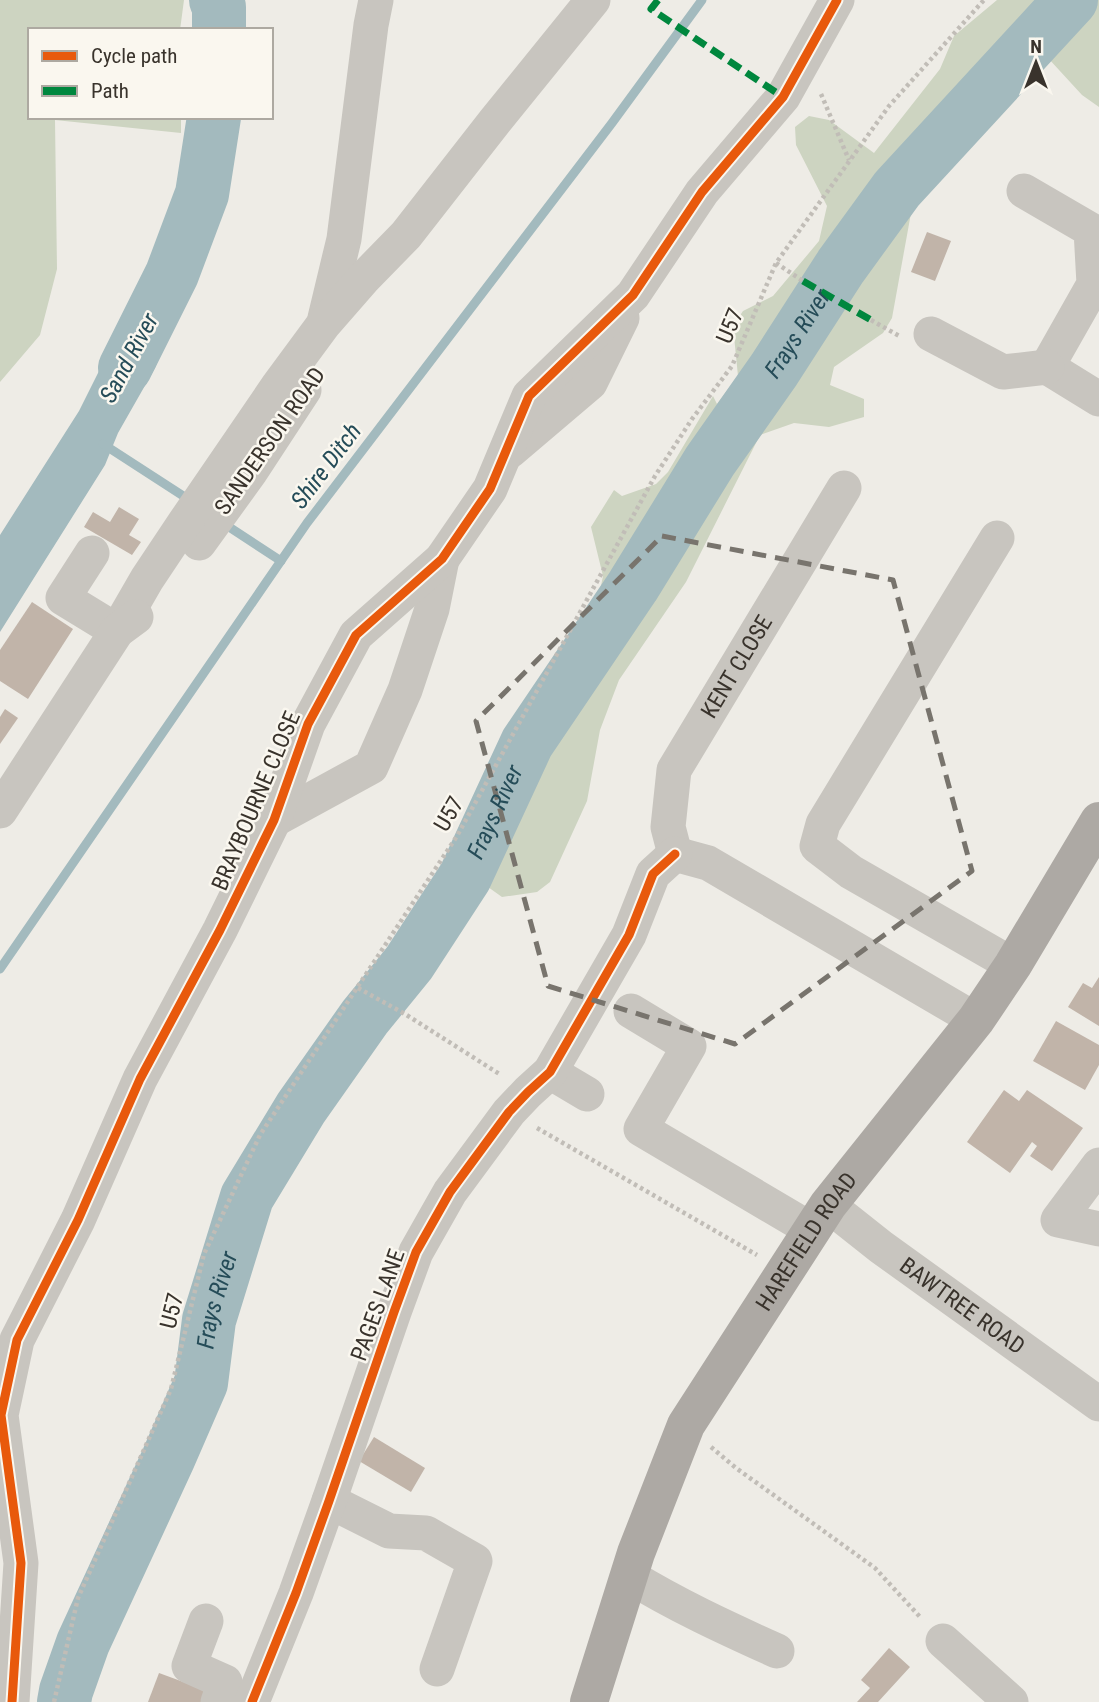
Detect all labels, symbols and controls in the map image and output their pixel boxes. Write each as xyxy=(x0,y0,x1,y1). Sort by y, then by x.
legend xyxy=(28,28,273,119)
north arrow xyxy=(1001,28,1071,98)
text: N xyxy=(1030,35,1042,58)
text: Cycle path xyxy=(91,44,177,68)
text: Path xyxy=(91,79,129,103)
water label: Frays River xyxy=(759,283,837,383)
street label: U57 xyxy=(711,304,749,348)
water label: Sand River xyxy=(94,308,165,407)
street label: SANDERSON ROAD xyxy=(209,362,331,520)
water label: Shire Ditch xyxy=(285,418,367,514)
street label: KENT CLOSE xyxy=(695,610,778,723)
street label: BRAYBOURNE CLOSE xyxy=(206,707,306,895)
water label: Frays River xyxy=(461,760,529,863)
street label: U57 xyxy=(428,792,470,836)
street label: HAREFIELD ROAD xyxy=(750,1167,862,1316)
street label: PAGES LANE xyxy=(345,1246,411,1364)
water label: Frays River xyxy=(191,1247,244,1351)
street label: BAWTREE ROAD xyxy=(895,1252,1030,1360)
street label: U57 xyxy=(155,1290,189,1332)

